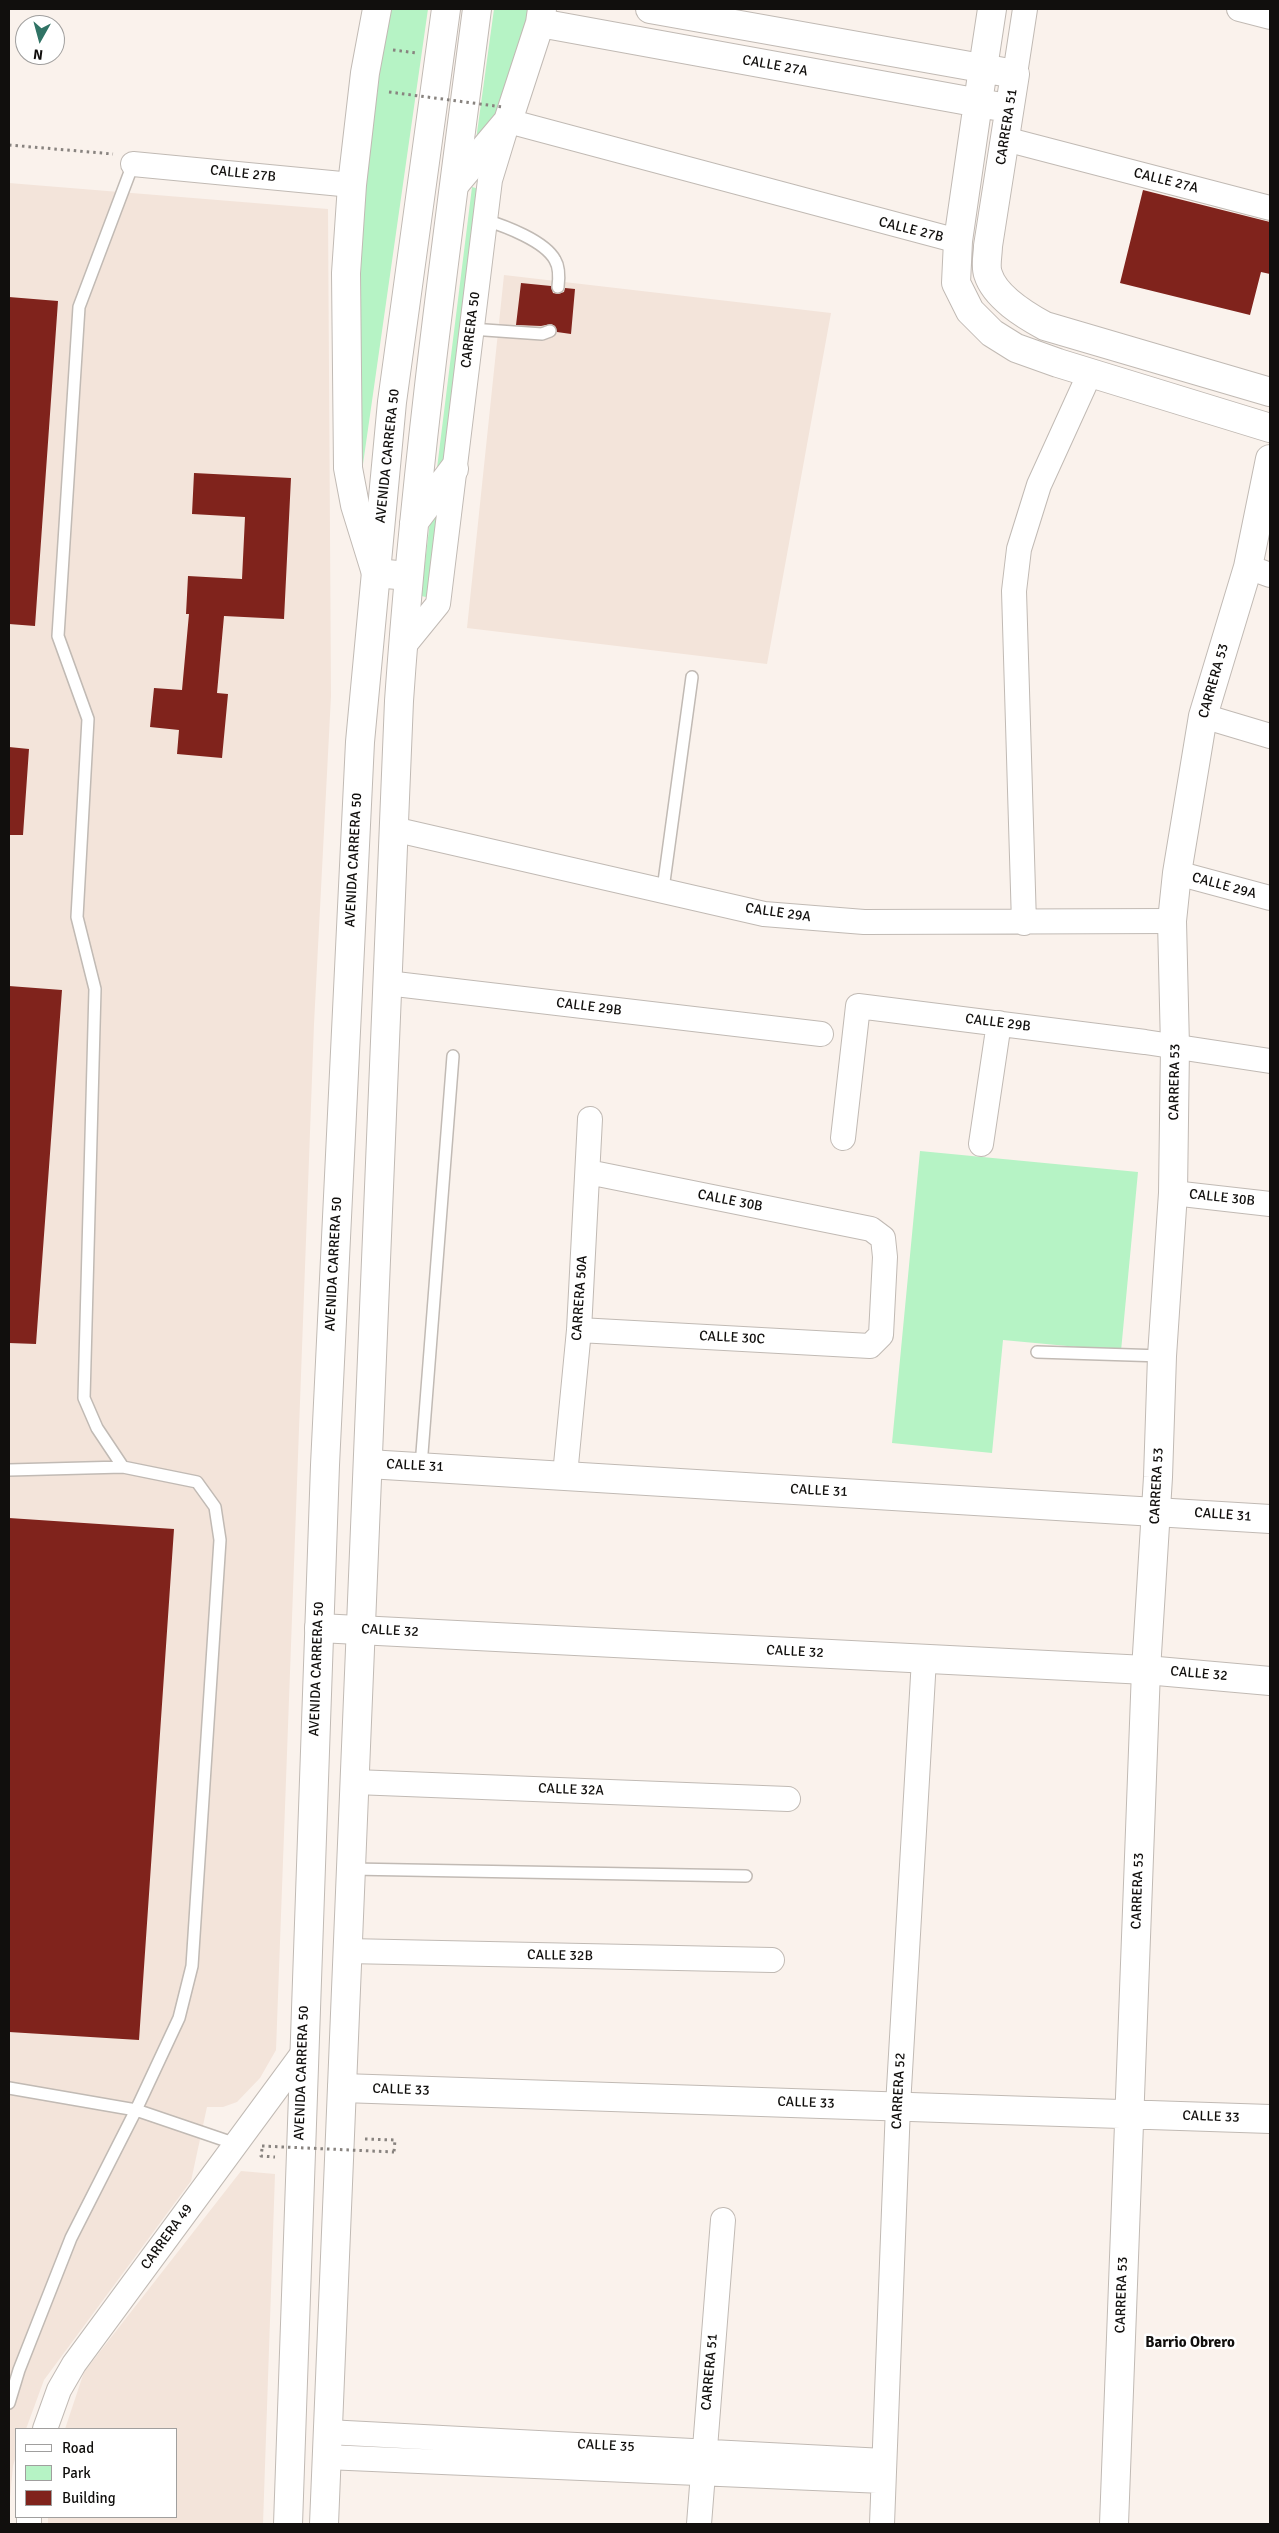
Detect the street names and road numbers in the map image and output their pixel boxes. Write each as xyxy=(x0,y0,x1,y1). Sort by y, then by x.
street label: CALLE 27A xyxy=(741,52,809,80)
street label: CARRERA 51 xyxy=(993,88,1021,166)
street label: CALLE 27B xyxy=(209,162,277,186)
street label: CALLE 27A xyxy=(1132,165,1200,197)
street label: CALLE 27B xyxy=(877,214,945,246)
street label: CARRERA 50 xyxy=(458,291,484,369)
street label: AVENIDA CARRERA 50 xyxy=(373,388,403,524)
street label: CARRERA 53 xyxy=(1195,642,1233,720)
street label: AVENIDA CARRERA 50 xyxy=(342,792,366,928)
street label: CALLE 29A xyxy=(1190,869,1258,903)
street label: CALLE 29A xyxy=(744,900,812,926)
street label: CALLE 29B xyxy=(555,995,623,1019)
street label: CALLE 29B xyxy=(964,1011,1032,1035)
street label: CARRERA 53 xyxy=(1166,1043,1184,1121)
street label: CALLE 30B xyxy=(696,1186,764,1216)
street label: CALLE 30B xyxy=(1188,1186,1256,1210)
street label: AVENIDA CARRERA 50 xyxy=(322,1196,346,1332)
street label: CARRERA 50A xyxy=(569,1255,591,1341)
street label: CALLE 30C xyxy=(699,1328,765,1348)
street label: CARRERA 53 xyxy=(1147,1447,1167,1525)
street label: CALLE 31 xyxy=(386,1456,444,1476)
street label: CALLE 31 xyxy=(790,1481,848,1501)
street label: CALLE 31 xyxy=(1194,1505,1252,1525)
street label: AVENIDA CARRERA 50 xyxy=(306,1601,328,1737)
street label: CALLE 32 xyxy=(361,1621,419,1641)
street label: CALLE 32 xyxy=(766,1642,824,1662)
street label: CALLE 32 xyxy=(1170,1663,1228,1685)
street label: CALLE 32A xyxy=(538,1780,604,1800)
street label: CARRERA 53 xyxy=(1128,1852,1148,1930)
street label: CALLE 32B xyxy=(527,1947,593,1965)
street label: AVENIDA CARRERA 50 xyxy=(291,2005,313,2141)
street label: CARRERA 52 xyxy=(889,2052,909,2130)
street label: CALLE 33 xyxy=(372,2081,430,2099)
street label: CALLE 33 xyxy=(777,2094,835,2112)
street label: CALLE 33 xyxy=(1182,2108,1240,2126)
street label: CARRERA 49 xyxy=(138,2201,196,2273)
street label: CARRERA 53 xyxy=(1112,2256,1132,2334)
street label: CARRERA 51 xyxy=(698,2333,722,2411)
street label: CALLE 35 xyxy=(577,2436,635,2456)

